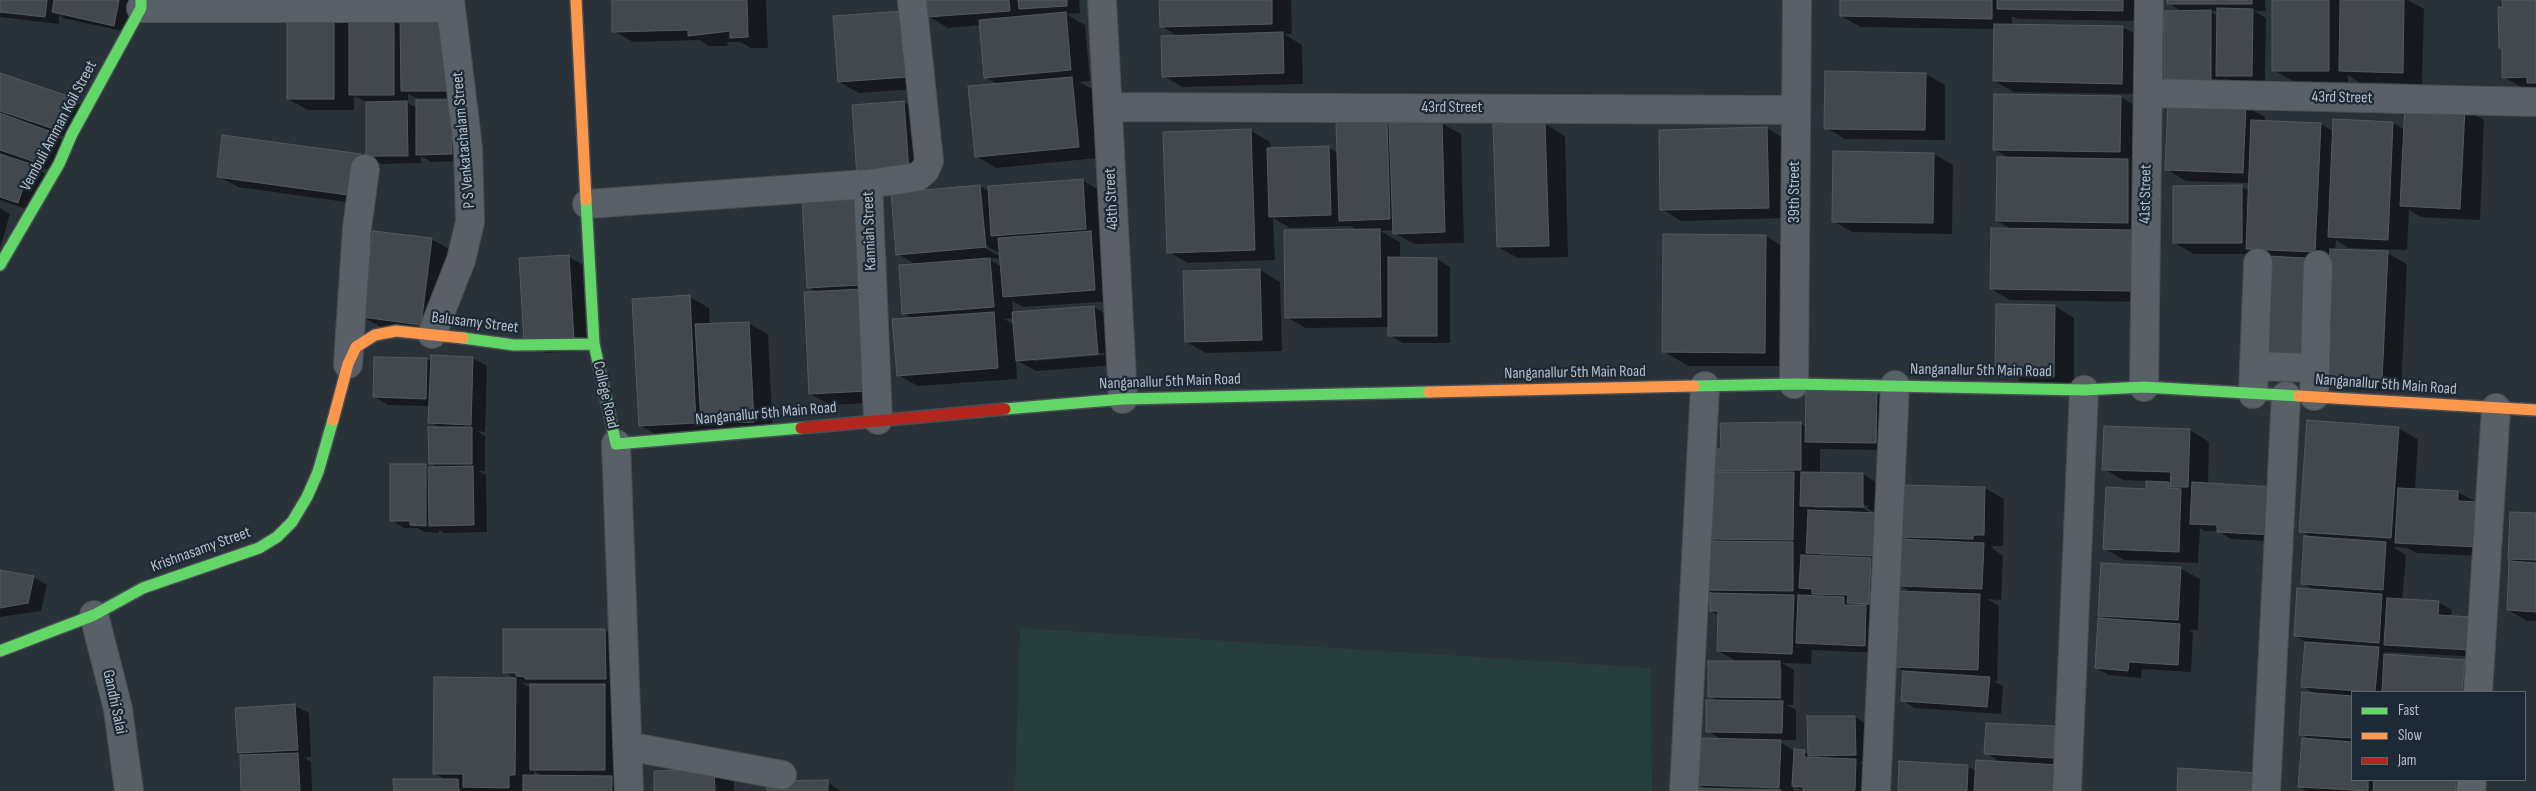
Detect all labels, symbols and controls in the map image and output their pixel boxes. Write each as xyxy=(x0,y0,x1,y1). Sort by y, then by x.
street label: Vembuli Amman Koil Street xyxy=(17,58,101,194)
street label: P S Venkatachalam Street xyxy=(448,71,480,209)
street label: 43rd Street xyxy=(2311,88,2373,108)
street label: 43rd Street xyxy=(1422,98,1482,118)
street label: 39th Street xyxy=(1785,161,1805,223)
street label: 41st Street xyxy=(2136,164,2156,224)
street label: 48th Street xyxy=(1101,168,1123,230)
street label: Kanniah Street xyxy=(859,191,881,271)
street label: Balusamy Street xyxy=(430,308,520,338)
street label: College Road xyxy=(588,359,622,431)
street label: Nanganallur 5th Main Road xyxy=(1910,360,2052,382)
street label: Nanganallur 5th Main Road xyxy=(1504,362,1646,384)
street label: Nanganallur 5th Main Road xyxy=(1099,370,1241,394)
street label: Nanganallur 5th Main Road xyxy=(2315,370,2457,400)
street label: Nanganallur 5th Main Road xyxy=(695,398,837,430)
street label: Krishnasamy Street xyxy=(148,523,254,577)
street label: Gandhi Salai xyxy=(98,668,130,736)
legend xyxy=(2351,691,2526,781)
text: Fast xyxy=(2398,701,2419,720)
text: Slow xyxy=(2398,726,2422,745)
text: Jam xyxy=(2398,751,2416,770)

